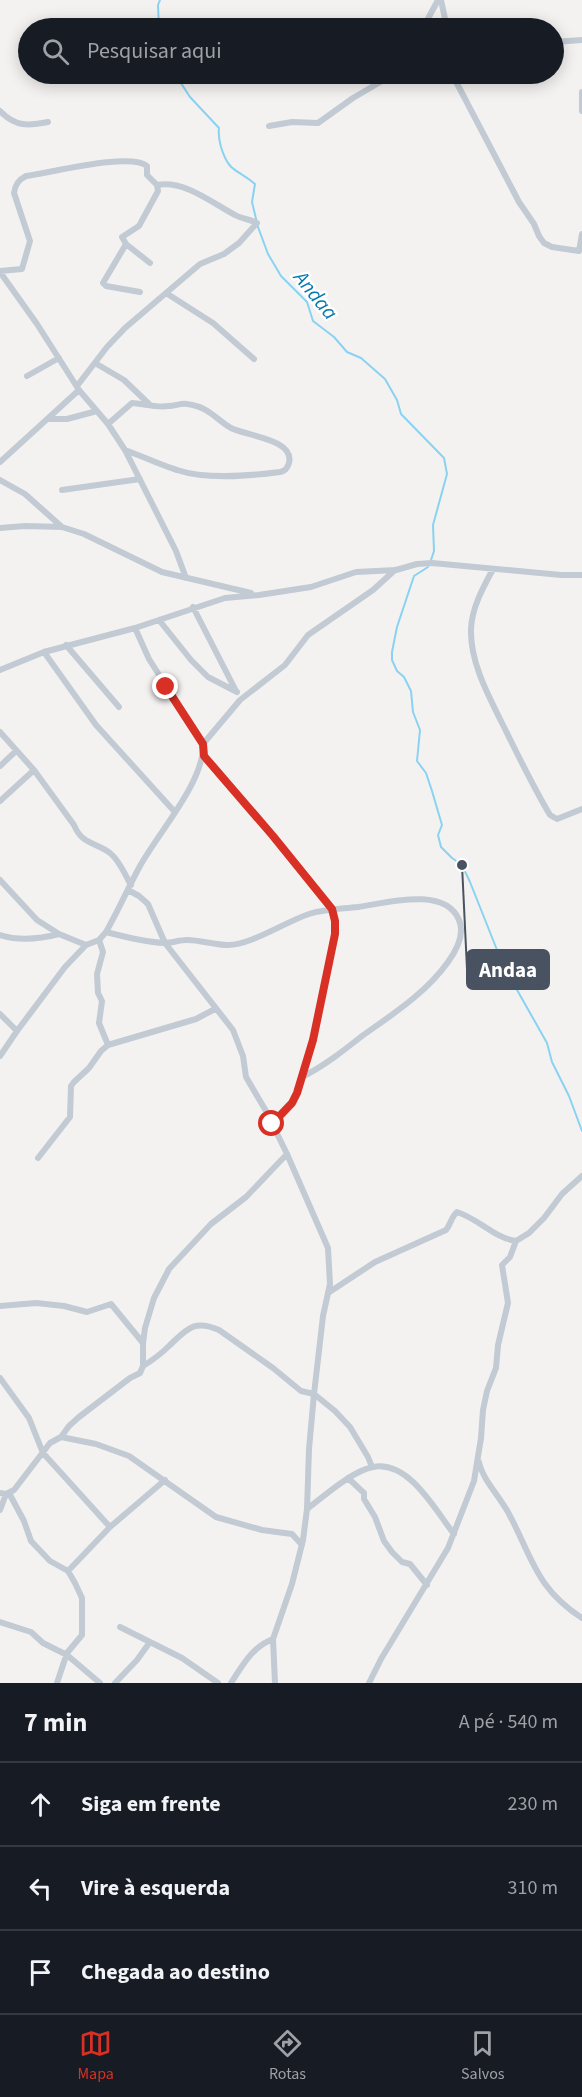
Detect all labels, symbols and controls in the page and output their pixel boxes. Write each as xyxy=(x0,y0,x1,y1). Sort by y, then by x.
search box xyxy=(18,18,564,84)
icon: search xyxy=(39,35,72,68)
text: Pesquisar aqui xyxy=(87,35,222,67)
water label: Andaa xyxy=(286,262,345,326)
route end xyxy=(152,673,178,699)
callout: Andaa xyxy=(467,950,549,989)
text: Andaa xyxy=(478,955,537,985)
route start xyxy=(258,1110,284,1136)
text: 7 min xyxy=(24,1704,87,1741)
text: A pé · 540 m xyxy=(459,1708,558,1736)
icon: ahead xyxy=(24,1788,57,1821)
text: Siga em frente xyxy=(81,1788,221,1820)
text: 230 m xyxy=(508,1790,558,1818)
icon: left xyxy=(24,1872,57,1905)
text: Vire à esquerda xyxy=(81,1872,230,1904)
text: 310 m xyxy=(508,1874,558,1902)
icon: arrive xyxy=(24,1956,57,1989)
text: Chegada ao destino xyxy=(81,1956,270,1988)
tab: Mapa xyxy=(77,2027,114,2085)
tab: Rotas xyxy=(269,2027,306,2085)
tab: Salvos xyxy=(461,2027,504,2085)

